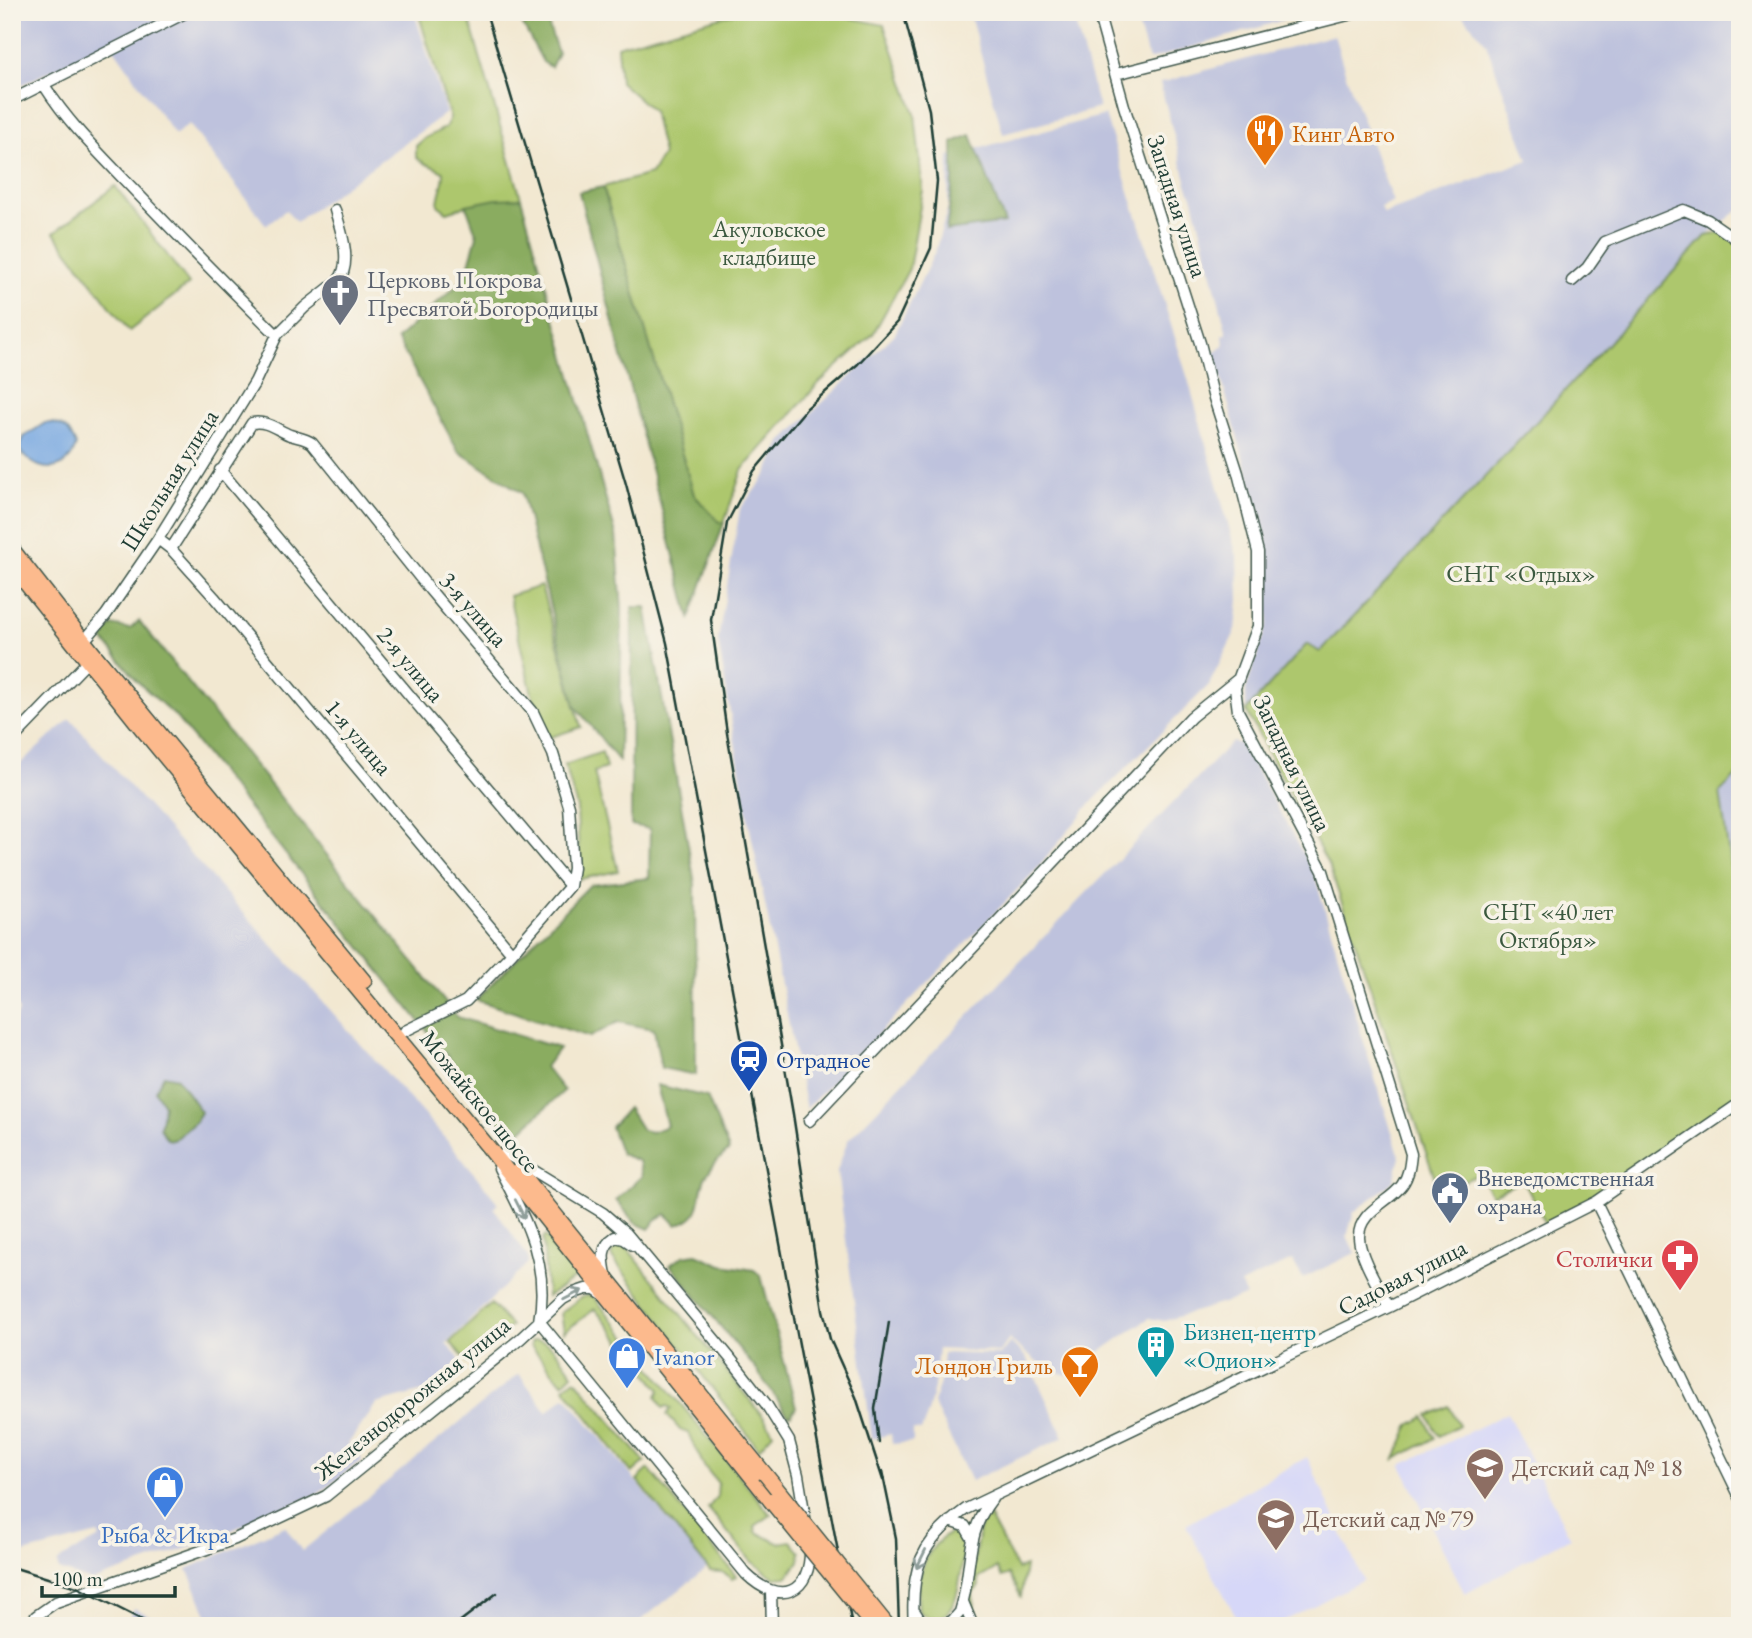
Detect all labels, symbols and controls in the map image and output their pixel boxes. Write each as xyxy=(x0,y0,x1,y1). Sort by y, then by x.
restaurant icon: Кинг Авто xyxy=(1244,112,1286,167)
place label: Кинг Авто xyxy=(1292,118,1395,149)
street label: Западная улица xyxy=(1140,131,1216,282)
park label: Акуловское кладбище xyxy=(711,213,826,272)
place label: Церковь Покрова Пресвятой Богородицы xyxy=(367,264,599,323)
church icon: Церковь Покрова Пресвятой Богородицы xyxy=(319,272,361,327)
street label: Школьная улица xyxy=(113,403,225,557)
park label: СНТ «Отдых» xyxy=(1446,558,1596,589)
street label: 3-я улица xyxy=(433,565,515,653)
street label: 2-я улица xyxy=(370,620,452,709)
street label: Западная улица xyxy=(1247,690,1340,837)
street label: 1-я улица xyxy=(318,693,400,782)
park label: СНТ «40 лет Октября» xyxy=(1483,896,1613,955)
street label: Можайское шоссе xyxy=(413,1024,547,1178)
station icon: Отрадное xyxy=(728,1038,770,1093)
place label: Отрадное xyxy=(776,1044,870,1075)
place label: Вневедомственная охрана xyxy=(1477,1162,1655,1221)
public building icon: Вневедомственная охрана xyxy=(1429,1170,1471,1225)
one-way arrow xyxy=(513,1198,527,1219)
street label: Садовая улица xyxy=(1332,1231,1472,1323)
pharmacy icon: Столички xyxy=(1659,1237,1701,1292)
place label: Столички xyxy=(1556,1243,1653,1274)
one-way arrow xyxy=(562,1288,583,1302)
street label: Железнодорожная улица xyxy=(307,1309,517,1487)
place label: Бизнец-центр «Одион» xyxy=(1183,1316,1316,1375)
building icon: Бизнец-центр «Одион» xyxy=(1135,1324,1177,1379)
shop icon: Ivanor xyxy=(606,1335,648,1390)
place label: Ivanor xyxy=(654,1341,714,1372)
bar icon: Лондон Гриль xyxy=(1059,1344,1101,1399)
place label: Лондон Гриль xyxy=(915,1350,1053,1381)
school or university icon: Детский сад № 18 xyxy=(1464,1446,1506,1501)
place label: Детский сад № 18 xyxy=(1512,1452,1683,1483)
shop icon: Рыба & Икра xyxy=(144,1464,186,1519)
school or university icon: Детский сад № 79 xyxy=(1255,1497,1297,1552)
place label: Детский сад № 79 xyxy=(1303,1503,1474,1534)
place label: Рыба & Икра xyxy=(101,1519,230,1550)
one-way arrow xyxy=(914,1548,927,1569)
scale bar xyxy=(42,1554,175,1598)
text: 100 m xyxy=(52,1565,103,1592)

